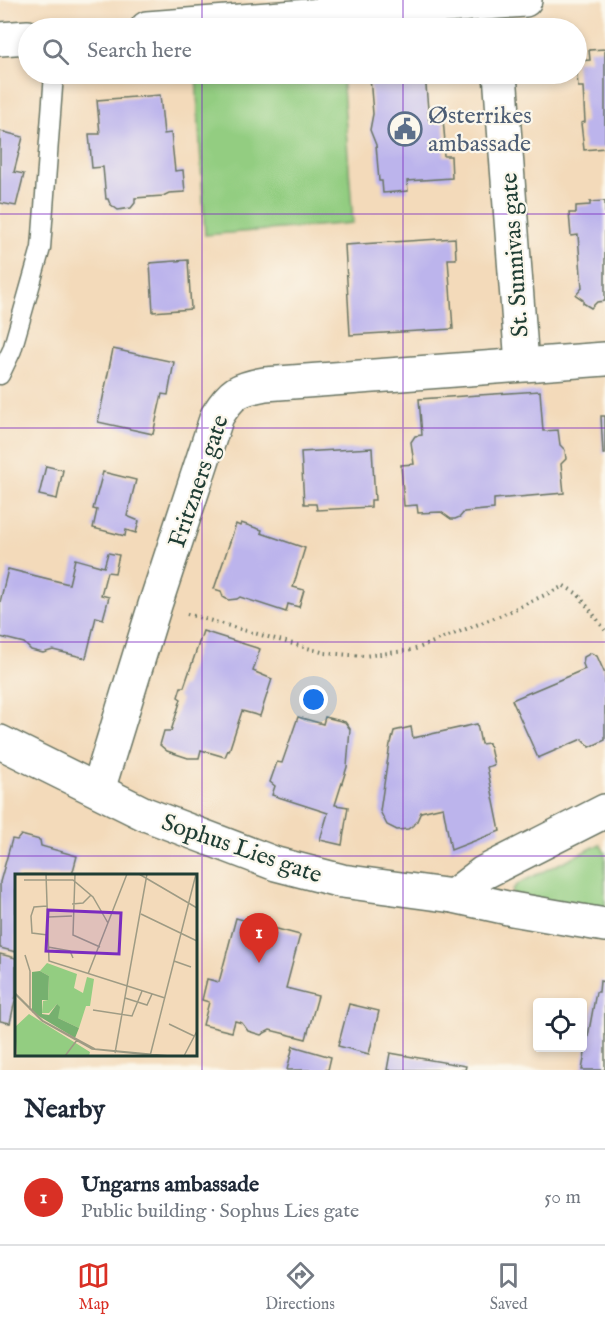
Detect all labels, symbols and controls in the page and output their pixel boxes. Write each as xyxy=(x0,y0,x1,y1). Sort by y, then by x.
search box xyxy=(18,18,587,84)
icon: search xyxy=(39,35,72,68)
text: Search here xyxy=(87,37,192,65)
place label: Østerrikes ambassade xyxy=(428,101,532,160)
public building icon: Østerrikes ambassade xyxy=(387,111,423,147)
street label: St. Sunnivas gate xyxy=(494,172,537,338)
street label: Fritzners gate xyxy=(162,411,237,552)
your location xyxy=(299,685,328,714)
street label: Sophus Lies gate xyxy=(157,807,326,891)
inset map xyxy=(15,874,196,1055)
pin: 1 xyxy=(240,914,278,963)
map controls xyxy=(533,998,587,1052)
button: locate xyxy=(533,998,587,1052)
text: Nearby xyxy=(24,1093,105,1126)
text: Ungarns ambassade xyxy=(81,1171,259,1199)
text: 1 xyxy=(40,1185,47,1210)
text: 50 m xyxy=(544,1185,581,1210)
text: Public building · Sophus Lies gate xyxy=(81,1199,359,1224)
tab: Map xyxy=(77,1259,110,1315)
tab: Directions xyxy=(265,1259,335,1315)
tab: Saved xyxy=(490,1259,528,1315)

